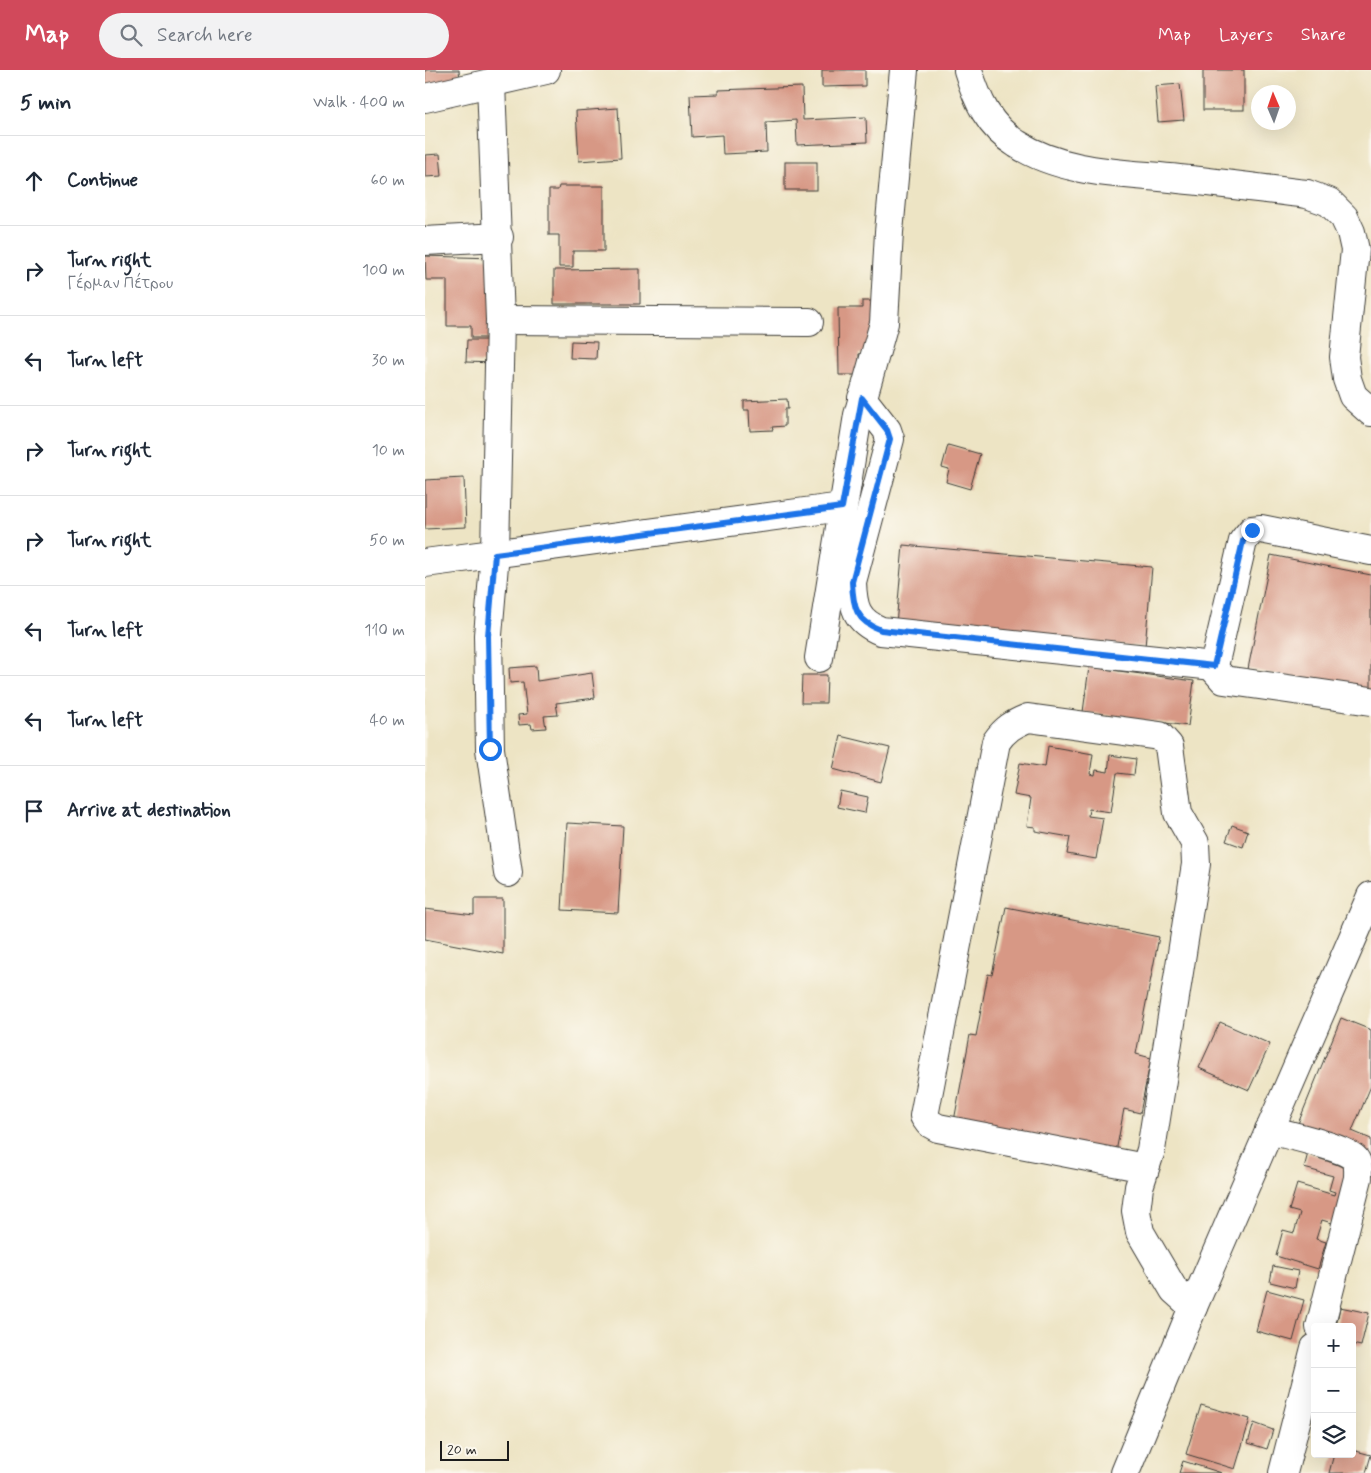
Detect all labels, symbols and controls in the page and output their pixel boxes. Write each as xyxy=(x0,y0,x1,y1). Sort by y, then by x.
search box xyxy=(99,13,449,58)
text: Map xyxy=(25,20,69,51)
icon: search xyxy=(117,21,145,49)
text: Search here xyxy=(157,23,253,48)
text: Map xyxy=(1158,23,1191,47)
text: Layers xyxy=(1219,23,1273,47)
text: Share xyxy=(1301,23,1346,47)
north arrow xyxy=(1251,85,1296,130)
text: 5 min xyxy=(20,89,72,117)
text: Walk · 400 m xyxy=(313,92,405,113)
icon: ahead xyxy=(20,167,48,195)
text: Continue xyxy=(67,168,138,193)
text: 60 m xyxy=(371,170,405,191)
text: Turn right xyxy=(67,248,151,273)
icon: right xyxy=(20,257,48,285)
text: 100 m xyxy=(362,260,405,281)
text: Γέρμαν Πέτρου xyxy=(67,273,173,294)
icon: left xyxy=(20,347,48,375)
text: Turn left xyxy=(67,348,143,373)
text: 30 m xyxy=(372,350,405,371)
icon: right xyxy=(20,437,48,465)
text: Turn right xyxy=(67,438,151,463)
text: 10 m xyxy=(372,440,405,461)
route end xyxy=(1241,519,1264,542)
icon: right xyxy=(20,527,48,555)
text: Turn right xyxy=(67,528,151,553)
text: 50 m xyxy=(369,530,405,551)
icon: left xyxy=(20,617,48,645)
text: Turn left xyxy=(67,618,143,643)
text: 110 m xyxy=(364,620,405,641)
icon: left xyxy=(20,707,48,735)
text: Turn left xyxy=(67,708,143,733)
text: 40 m xyxy=(369,710,405,731)
route start xyxy=(479,738,502,761)
icon: arrive xyxy=(20,797,48,825)
text: Arrive at destination xyxy=(67,798,231,823)
map controls xyxy=(1311,1323,1356,1458)
button: + xyxy=(1311,1323,1356,1368)
button: − xyxy=(1311,1368,1356,1413)
button: layers xyxy=(1311,1413,1356,1458)
scale bar xyxy=(440,1438,509,1461)
text: 20 m xyxy=(447,1441,477,1459)

